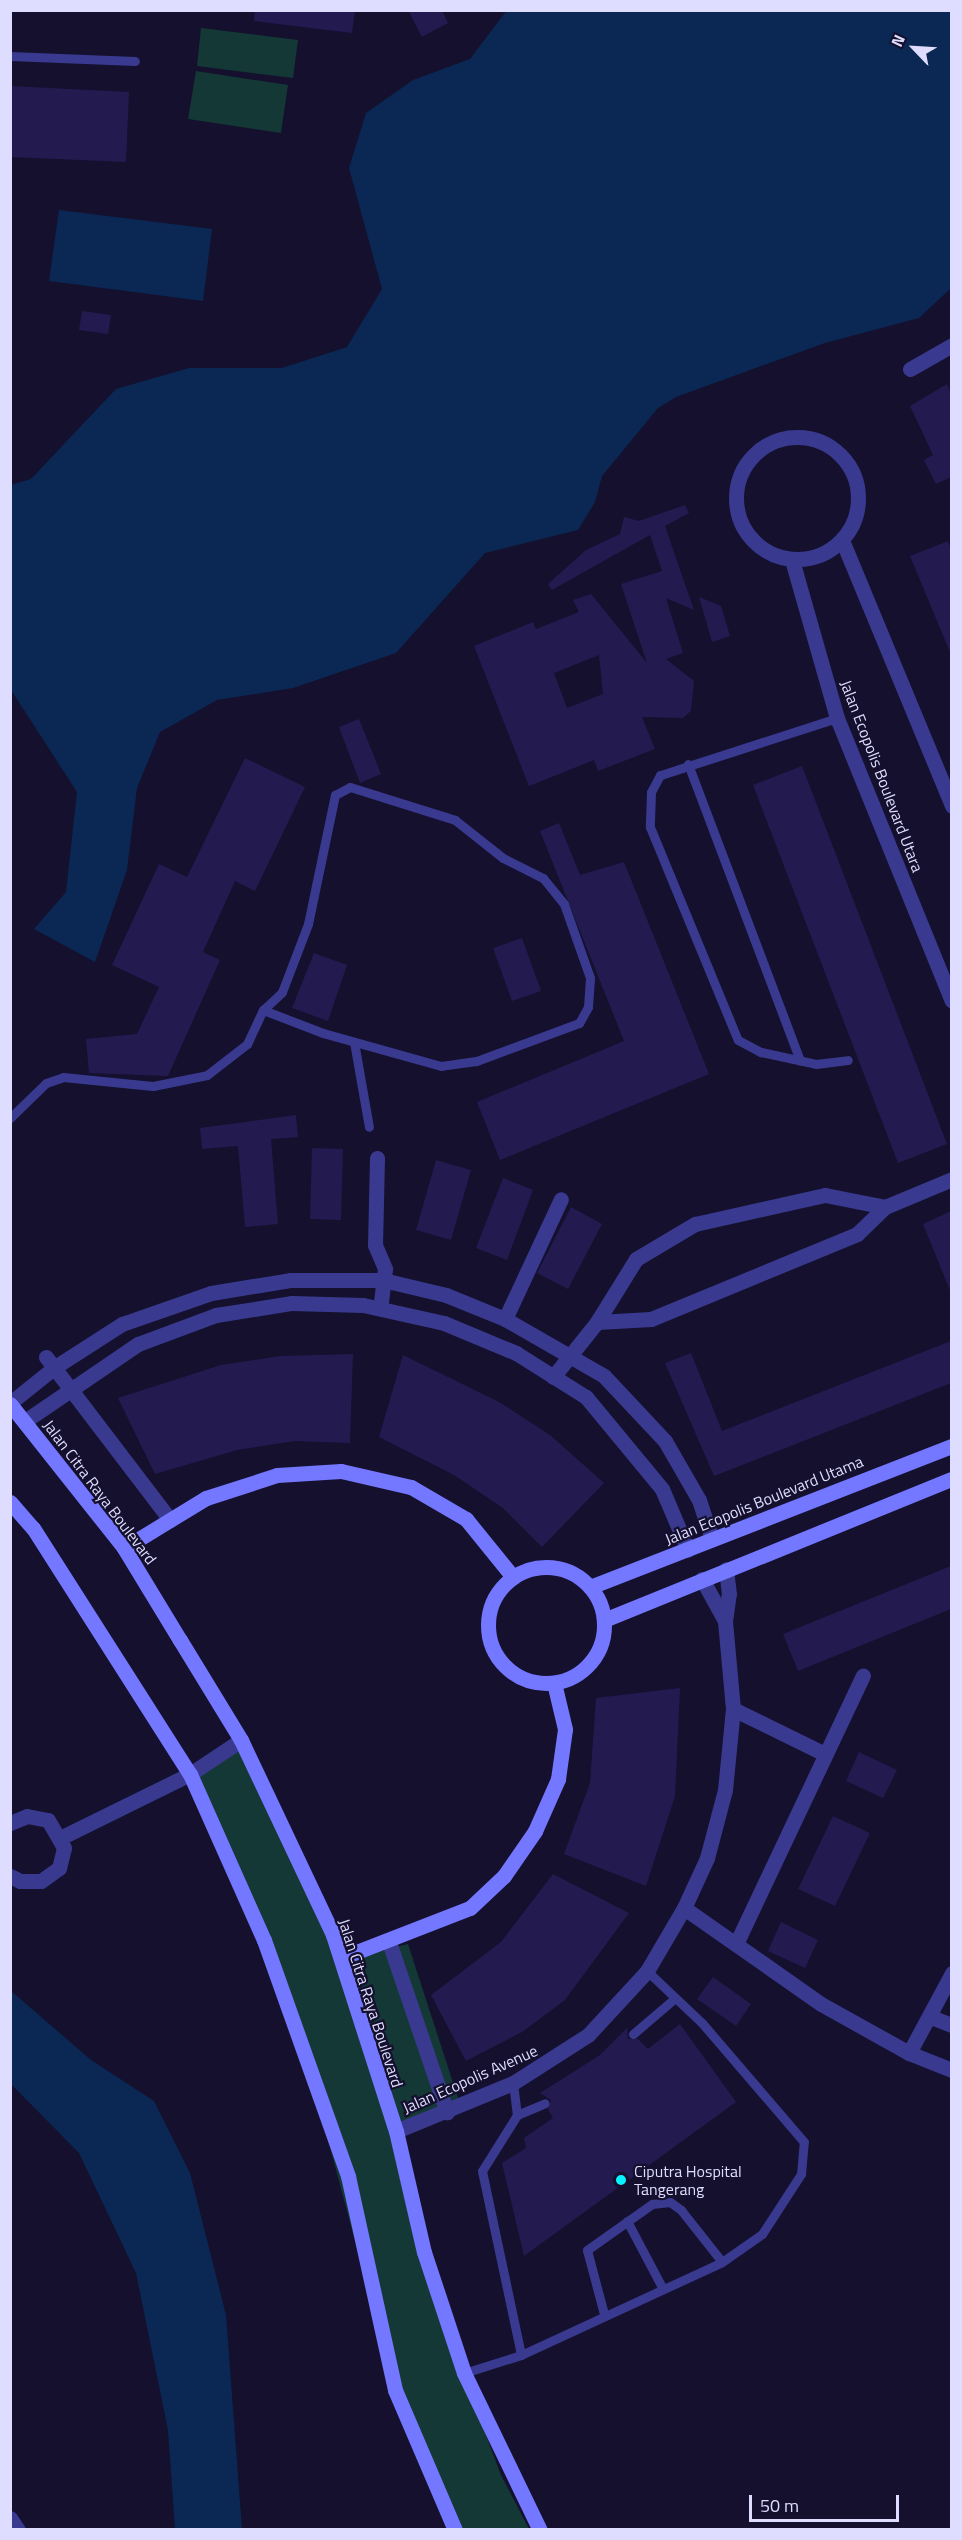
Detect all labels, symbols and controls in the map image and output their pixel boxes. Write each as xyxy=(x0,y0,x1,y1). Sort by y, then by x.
north arrow xyxy=(884,18,944,78)
text: N xyxy=(884,30,911,50)
street label: Jalan Ecopolis Boulevard Utara xyxy=(836,677,928,875)
street label: Jalan Citra Raya Boulevard xyxy=(39,1416,161,1568)
street label: Jalan Ecopolis Boulevard Utama xyxy=(662,1451,866,1549)
street label: Jalan Citra Raya Boulevard xyxy=(335,1916,407,2090)
street label: Jalan Ecopolis Avenue xyxy=(400,2041,540,2117)
place label: Ciputra Hospital Tangerang xyxy=(634,2161,742,2199)
marker: Ciputra Hospital Tangerang xyxy=(612,2171,630,2189)
scale bar xyxy=(752,2483,902,2521)
text: 50 m xyxy=(760,2492,799,2519)

